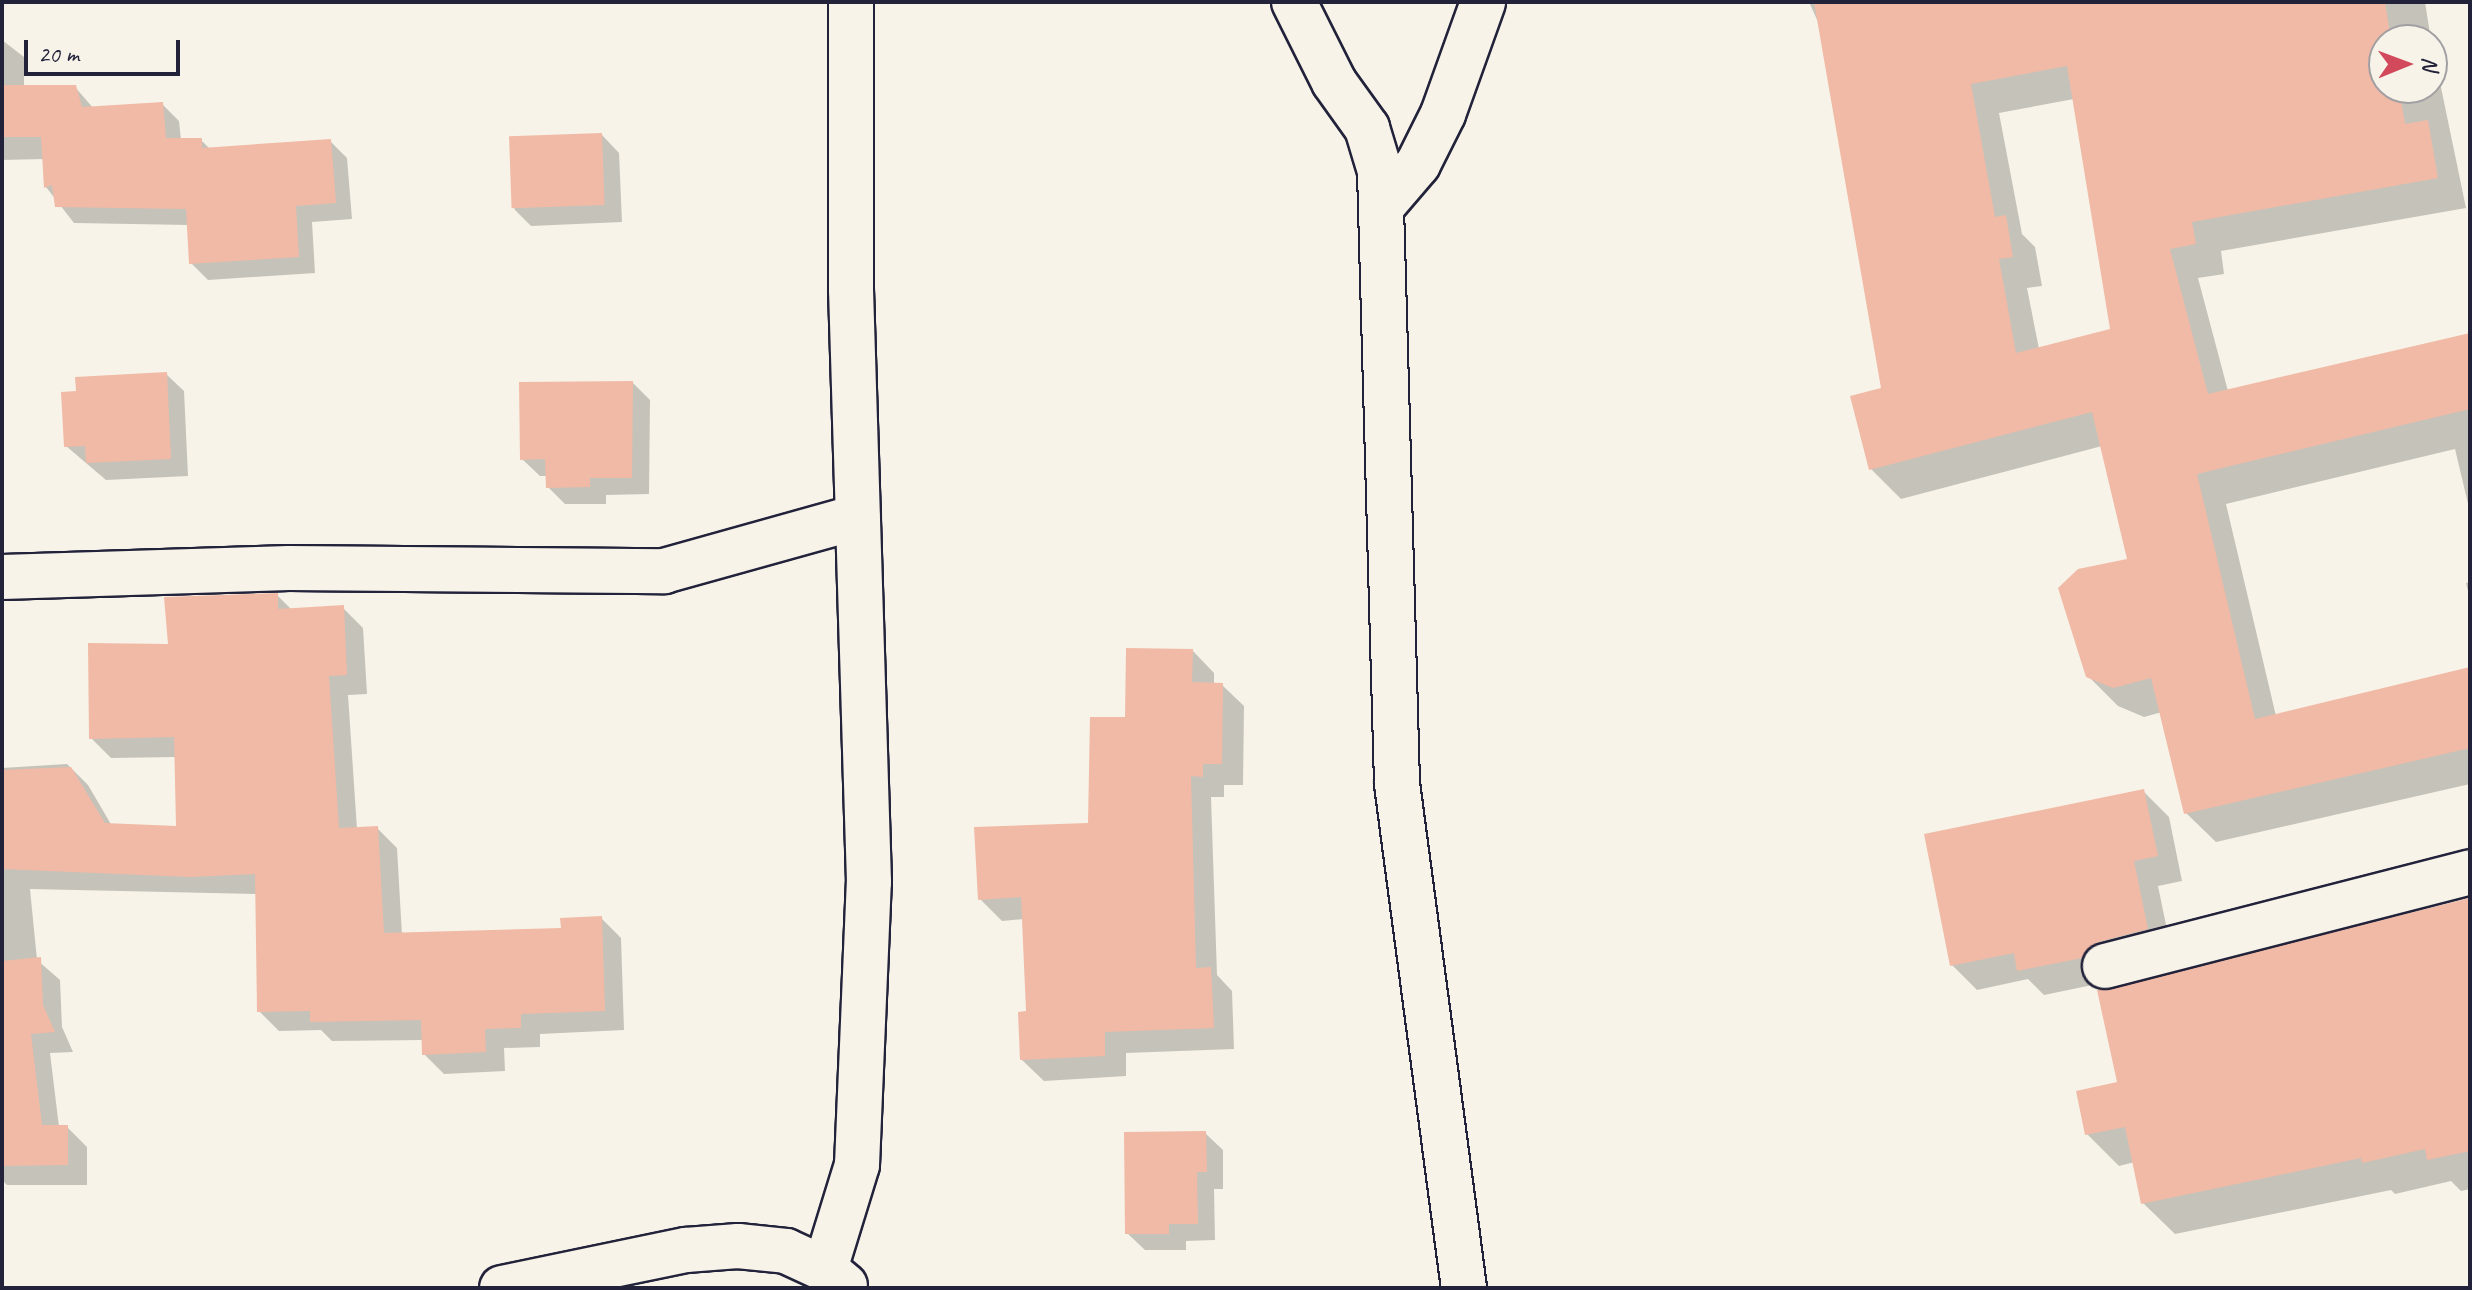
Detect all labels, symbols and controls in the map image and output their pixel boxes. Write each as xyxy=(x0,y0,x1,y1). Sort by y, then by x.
scale bar xyxy=(28,24,184,74)
north arrow xyxy=(2368,24,2448,104)
text: 20 m xyxy=(38,39,79,69)
text: N xyxy=(2416,57,2444,71)

